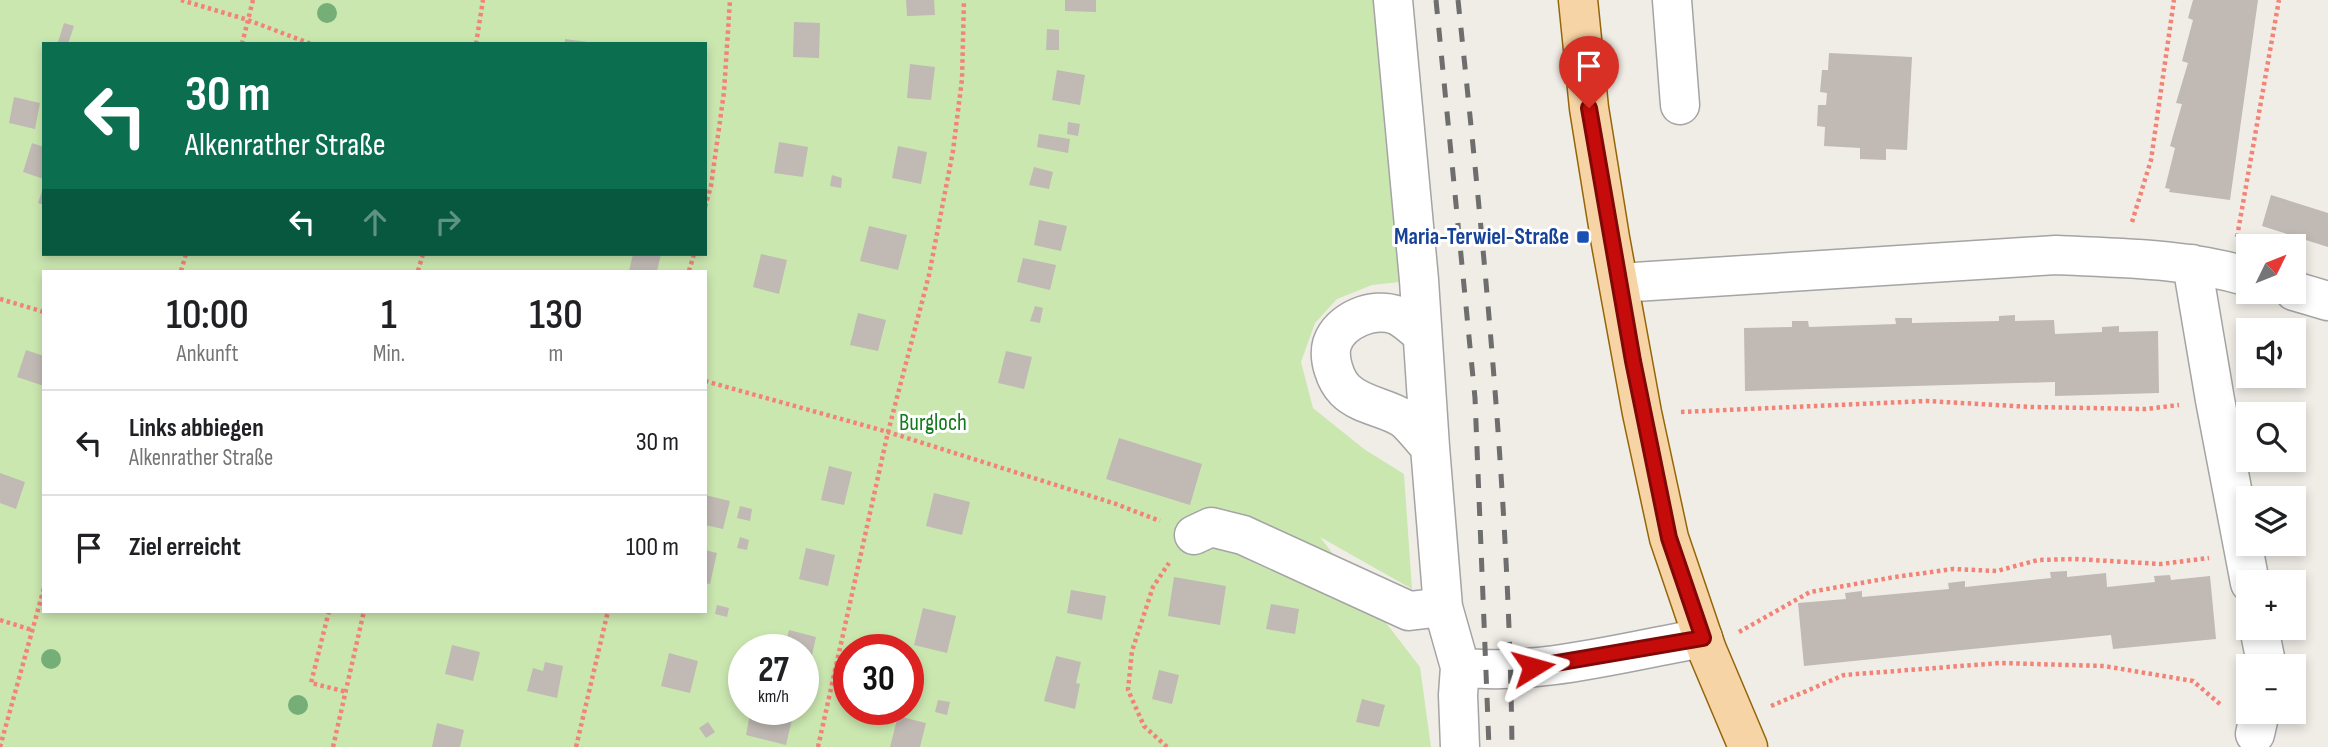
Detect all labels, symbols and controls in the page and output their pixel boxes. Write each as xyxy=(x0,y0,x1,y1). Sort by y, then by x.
pin xyxy=(1559,36,1619,108)
icon: arrive xyxy=(1570,47,1608,85)
text: 30 m xyxy=(185,66,270,125)
icon: left xyxy=(70,70,161,161)
text: Alkenrather Straße xyxy=(185,126,386,165)
icon: left xyxy=(283,203,321,241)
icon: ahead xyxy=(356,203,394,241)
icon: right xyxy=(429,203,467,241)
place label: Maria-Terwiel-Straße xyxy=(1394,223,1569,251)
marker: Maria-Terwiel-Straße xyxy=(1575,229,1591,245)
north arrow xyxy=(2236,234,2306,304)
map controls xyxy=(2236,234,2306,724)
text: 10:00 xyxy=(166,290,249,341)
text: 1 xyxy=(381,290,397,341)
text: 130 xyxy=(529,290,583,341)
button: sound xyxy=(2236,318,2306,388)
text: Ankunft xyxy=(176,340,238,368)
text: Min. xyxy=(373,340,405,368)
text: m xyxy=(549,340,563,368)
button: search xyxy=(2236,402,2306,472)
park label: Burgloch xyxy=(899,409,967,437)
text: Links abbiegen xyxy=(129,413,264,444)
icon: left xyxy=(70,424,108,462)
text: 30 m xyxy=(636,427,679,458)
text: Alkenrather Straße xyxy=(129,444,273,472)
button: layers xyxy=(2236,486,2306,556)
icon: arrive xyxy=(70,529,108,567)
text: Ziel erreicht xyxy=(129,532,241,563)
text: 100 m xyxy=(626,532,679,563)
button: + xyxy=(2236,570,2306,640)
position arrow xyxy=(1496,630,1570,704)
speed limit sign: 30 xyxy=(833,634,924,725)
text: 27 xyxy=(758,649,789,692)
button: − xyxy=(2236,654,2306,724)
text: km/h xyxy=(758,686,789,707)

